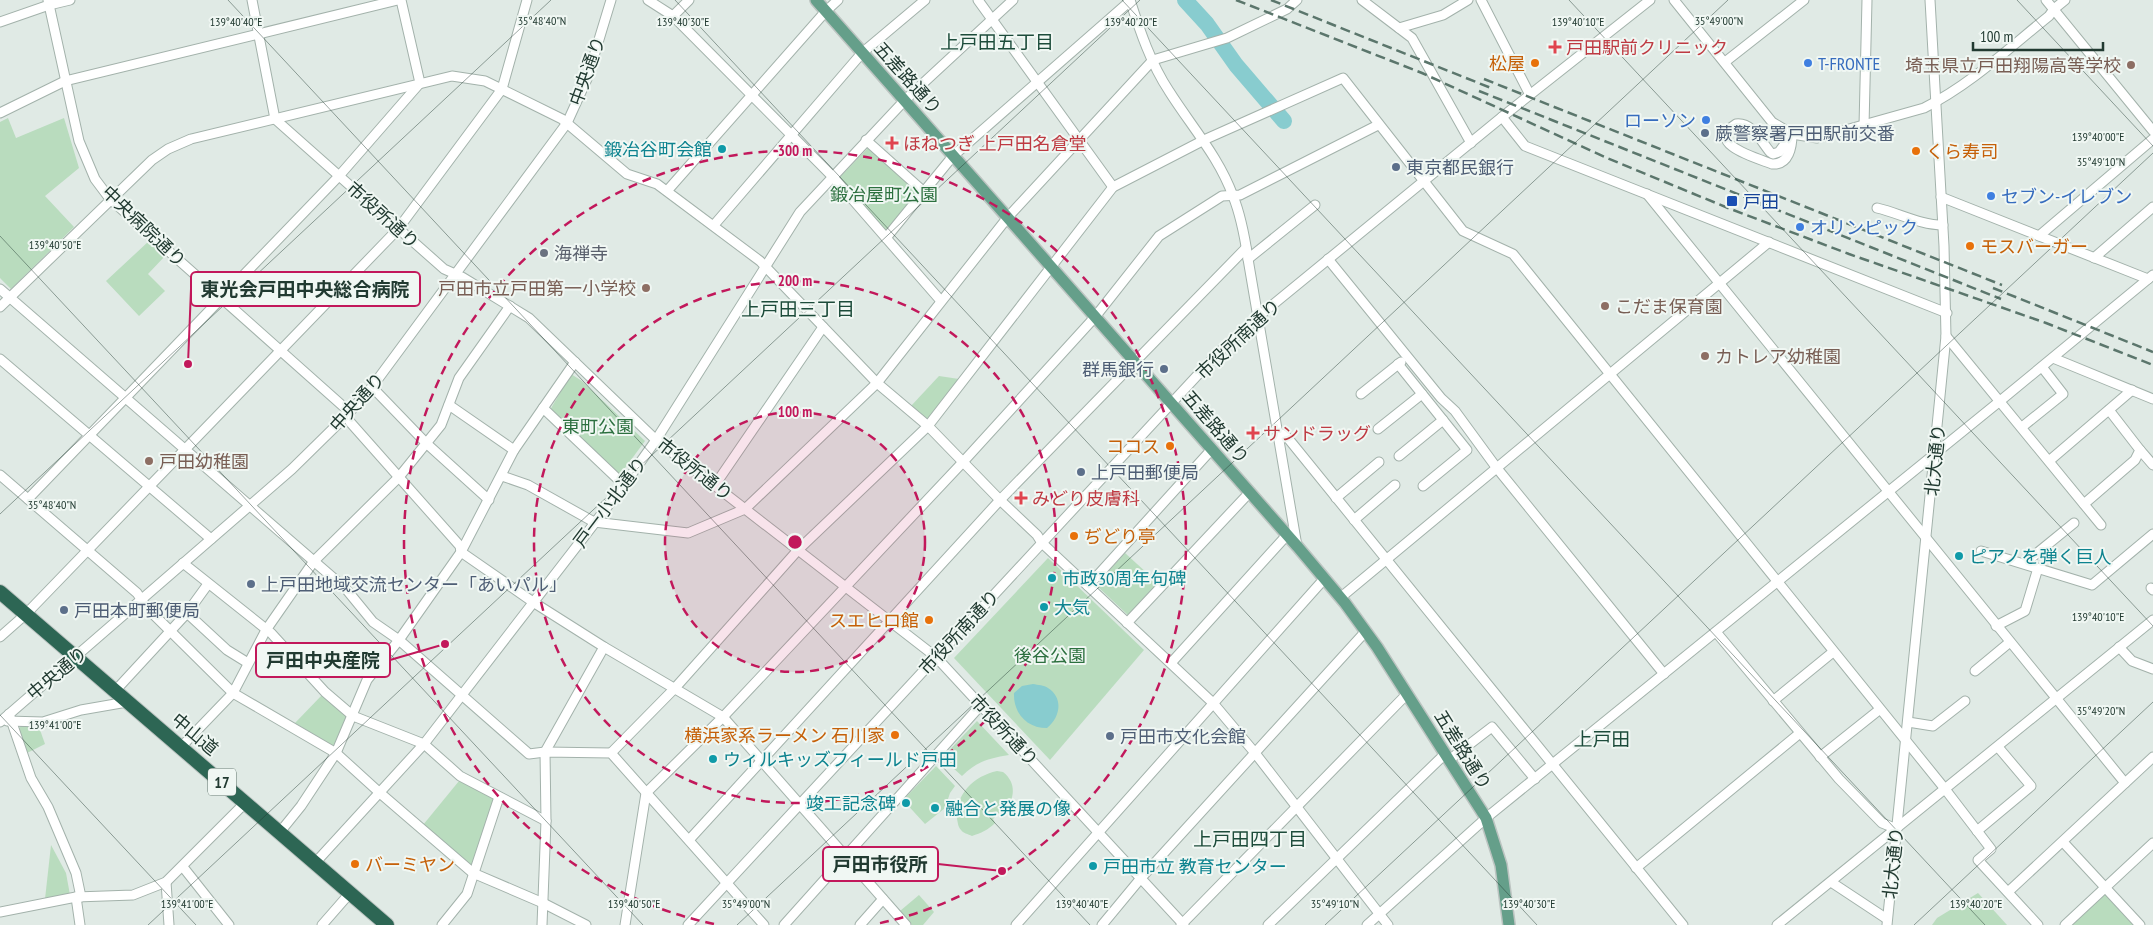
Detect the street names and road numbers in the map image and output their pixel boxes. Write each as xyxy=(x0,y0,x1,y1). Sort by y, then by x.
street label: 中央通り xyxy=(564,33,610,109)
street label: 五差路通り xyxy=(869,37,947,119)
street label: 市役所通り xyxy=(342,176,424,254)
street label: 中央病院通り xyxy=(97,180,191,272)
street label: 市役所南通り xyxy=(1191,294,1285,384)
street label: 中央通り xyxy=(324,368,390,436)
street label: 五差路通り xyxy=(1178,385,1254,469)
street label: 北大通り xyxy=(1920,423,1950,497)
street label: 市役所通り xyxy=(652,432,738,506)
street label: 戸一小北通り xyxy=(568,452,652,552)
street label: 市役所南通り xyxy=(914,585,1004,679)
street label: 中央通り xyxy=(22,641,92,705)
street label: 市役所通り xyxy=(965,689,1043,771)
street label: 五差路通り xyxy=(1429,706,1497,794)
street label: 中山道 xyxy=(167,708,223,760)
road number: 17 xyxy=(208,769,236,796)
street label: 北大通り xyxy=(1878,826,1908,900)

